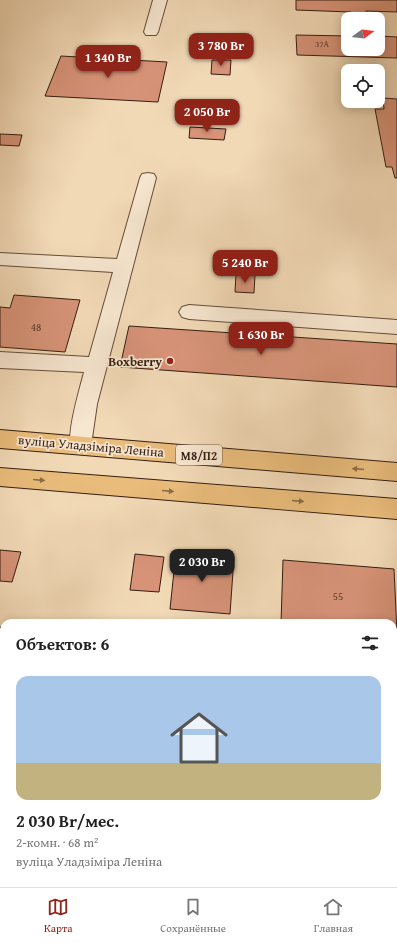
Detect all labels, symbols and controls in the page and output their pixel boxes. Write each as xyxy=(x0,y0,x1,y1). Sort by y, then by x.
north arrow xyxy=(341,12,385,56)
map controls xyxy=(341,12,385,108)
pin: 3 780 Br xyxy=(180,33,262,67)
text: 3 780 Br xyxy=(198,36,244,55)
house number: 37А xyxy=(315,37,330,50)
pin: 1 340 Br xyxy=(67,45,149,79)
text: 1 340 Br xyxy=(85,48,131,67)
button: locate xyxy=(341,64,385,108)
pin: 2 050 Br xyxy=(166,99,248,133)
text: 2 050 Br xyxy=(184,102,230,121)
pin: 5 240 Br xyxy=(204,250,286,284)
text: 5 240 Br xyxy=(222,253,268,272)
house number: 48 xyxy=(31,319,41,335)
pin: 1 630 Br xyxy=(220,322,302,356)
text: 1 630 Br xyxy=(238,325,284,344)
place label: Boxberry xyxy=(108,352,162,371)
marker: Boxberry xyxy=(165,356,175,366)
street label: вуліца Уладзіміра Леніна xyxy=(17,430,165,462)
road number: М8/П2 xyxy=(176,445,222,465)
one-way arrow xyxy=(352,466,364,472)
one-way arrow xyxy=(33,477,45,483)
one-way arrow xyxy=(162,487,174,494)
one-way arrow xyxy=(292,498,304,505)
pin: 2 030 Br xyxy=(161,549,243,583)
text: 2 030 Br xyxy=(179,552,225,571)
house number: 55 xyxy=(333,588,343,604)
text: Объектов: 6 xyxy=(16,631,109,656)
icon: filters xyxy=(359,632,381,654)
icon: home xyxy=(163,702,235,774)
text: 2 030 Br/мес. xyxy=(16,808,119,833)
text: 2-комн. · 68 m² xyxy=(16,833,98,852)
text: вуліца Уладзіміра Леніна xyxy=(16,852,162,871)
tab: Карта xyxy=(44,896,72,936)
tab: Сохранённые xyxy=(160,896,226,936)
tab: Главная xyxy=(314,896,353,936)

